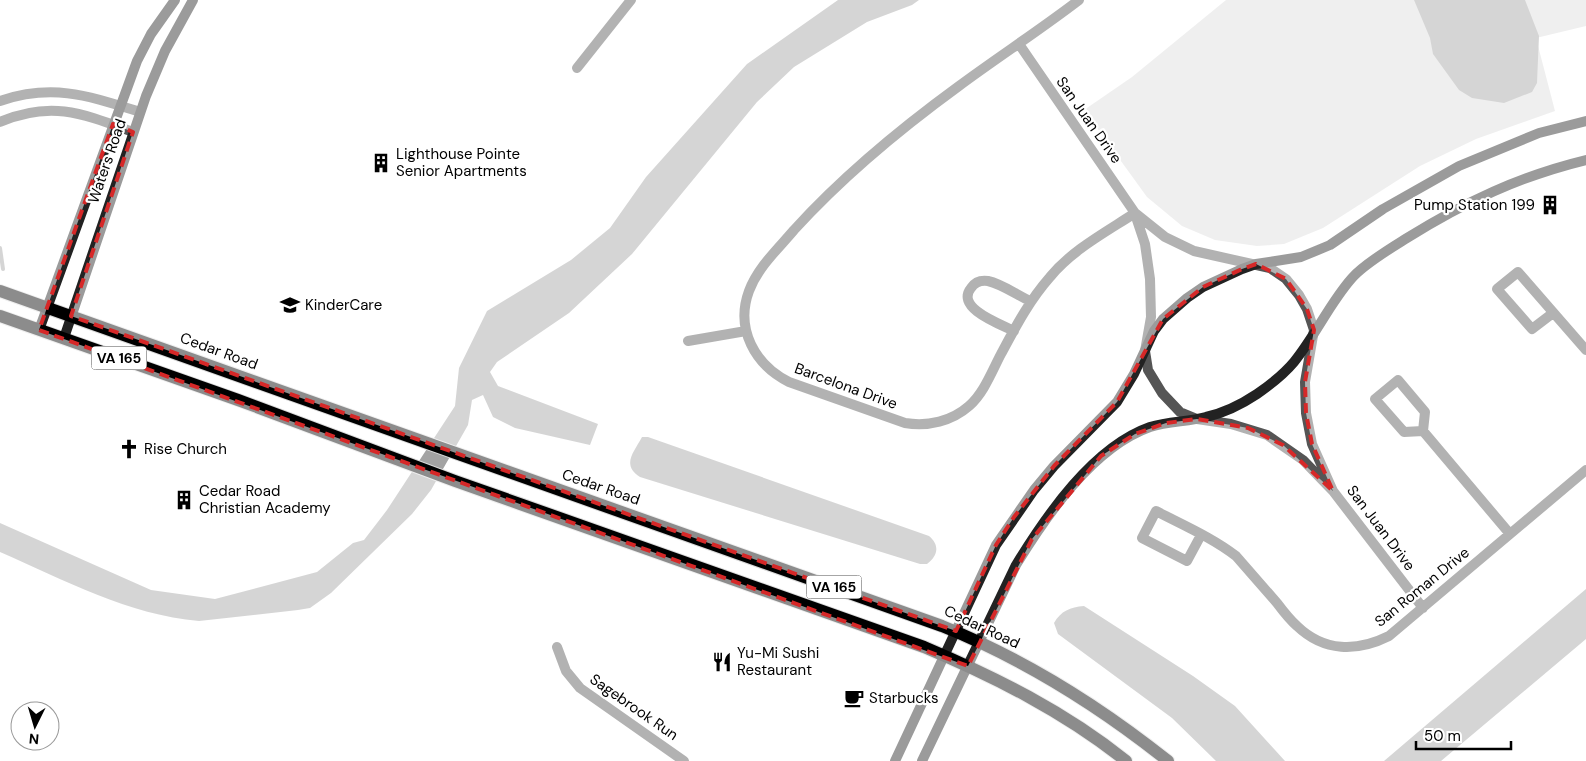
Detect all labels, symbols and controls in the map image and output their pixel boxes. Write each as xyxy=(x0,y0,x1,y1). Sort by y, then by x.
street label: San Juan Drive xyxy=(1052,73,1126,167)
street label: Waters Road xyxy=(83,116,131,206)
place label: Lighthouse Pointe Senior Apartments xyxy=(396,144,527,181)
building icon: Lighthouse Pointe Senior Apartments xyxy=(370,152,392,174)
building icon: Pump Station 199 xyxy=(1539,194,1561,216)
place label: Pump Station 199 xyxy=(1414,195,1535,215)
school or university icon: KinderCare xyxy=(279,294,301,316)
place label: KinderCare xyxy=(305,295,382,315)
street label: Cedar Road xyxy=(177,328,261,374)
road number: VA 165 xyxy=(92,346,146,369)
street label: Barcelona Drive xyxy=(792,358,900,414)
church icon: Rise Church xyxy=(118,438,140,460)
place label: Rise Church xyxy=(144,439,227,459)
street label: Cedar Road xyxy=(559,464,643,510)
place label: Cedar Road Christian Academy xyxy=(199,481,331,518)
street label: San Juan Drive xyxy=(1342,481,1420,575)
building icon: Cedar Road Christian Academy xyxy=(173,489,195,511)
street label: San Roman Drive xyxy=(1370,543,1474,631)
road number: VA 165 xyxy=(806,576,862,598)
street label: Cedar Road xyxy=(941,601,1023,653)
place label: Yu-Mi Sushi Restaurant xyxy=(737,643,819,680)
restaurant icon: Yu-Mi Sushi Restaurant xyxy=(711,651,733,673)
street label: Sagebrook Run xyxy=(586,669,682,745)
cafe icon: Starbucks xyxy=(843,687,865,709)
place label: Starbucks xyxy=(869,688,939,708)
north arrow xyxy=(10,701,60,751)
scale bar xyxy=(1416,718,1511,750)
text: 50 m xyxy=(1424,726,1461,746)
text: N xyxy=(28,730,40,748)

